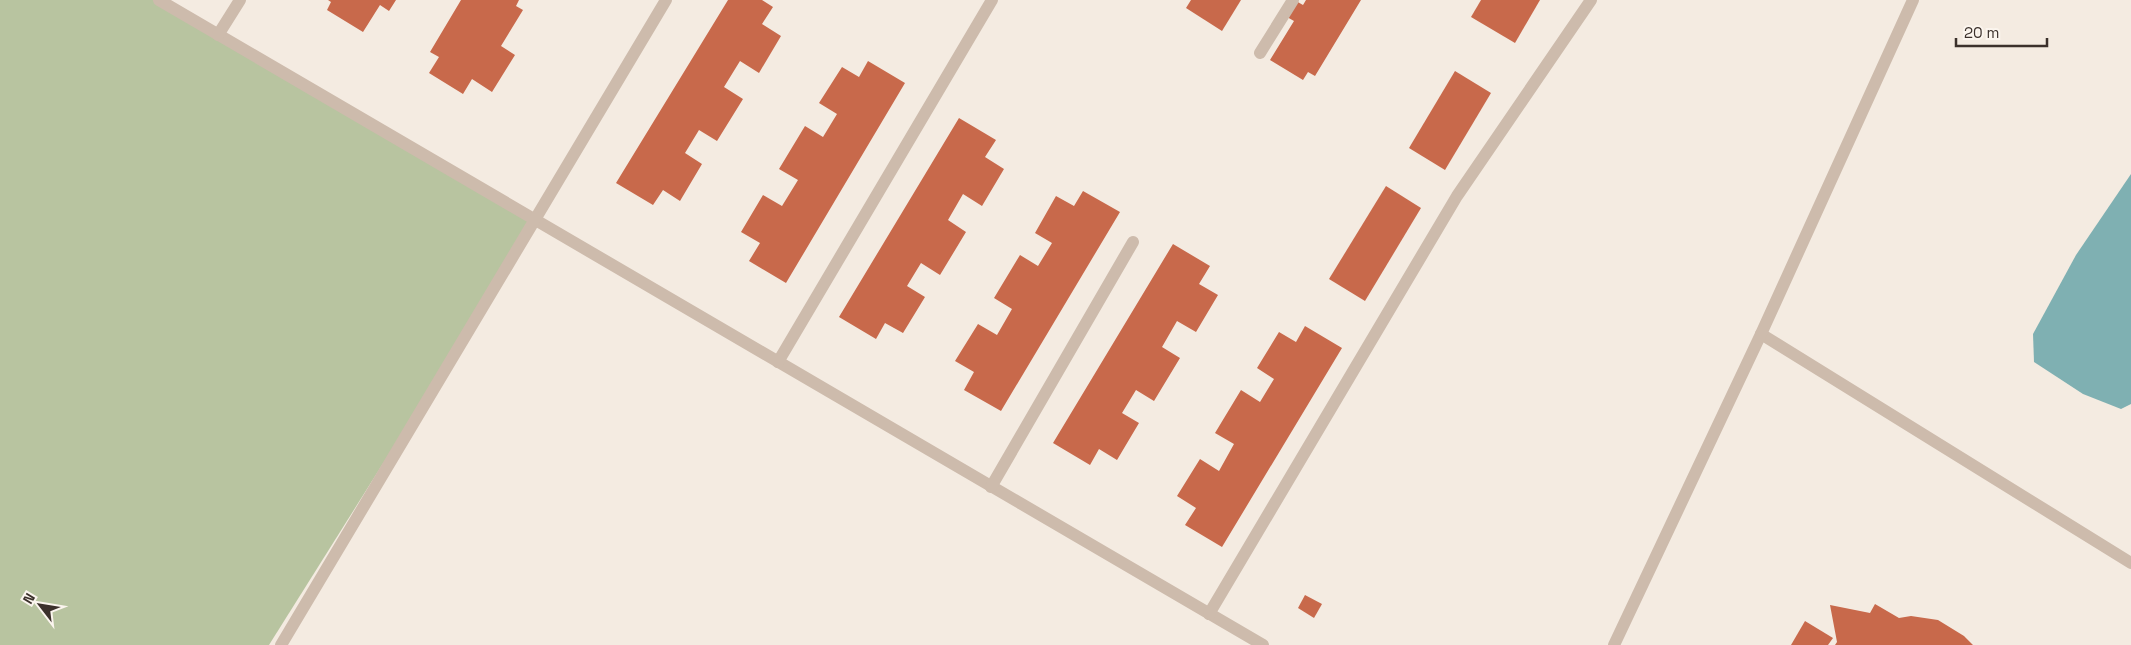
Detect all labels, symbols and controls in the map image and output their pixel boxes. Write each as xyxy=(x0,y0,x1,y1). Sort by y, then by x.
scale bar xyxy=(1956,15,2047,47)
text: 20 m xyxy=(1964,23,1999,42)
north arrow xyxy=(15,580,65,630)
text: N xyxy=(19,590,39,607)

